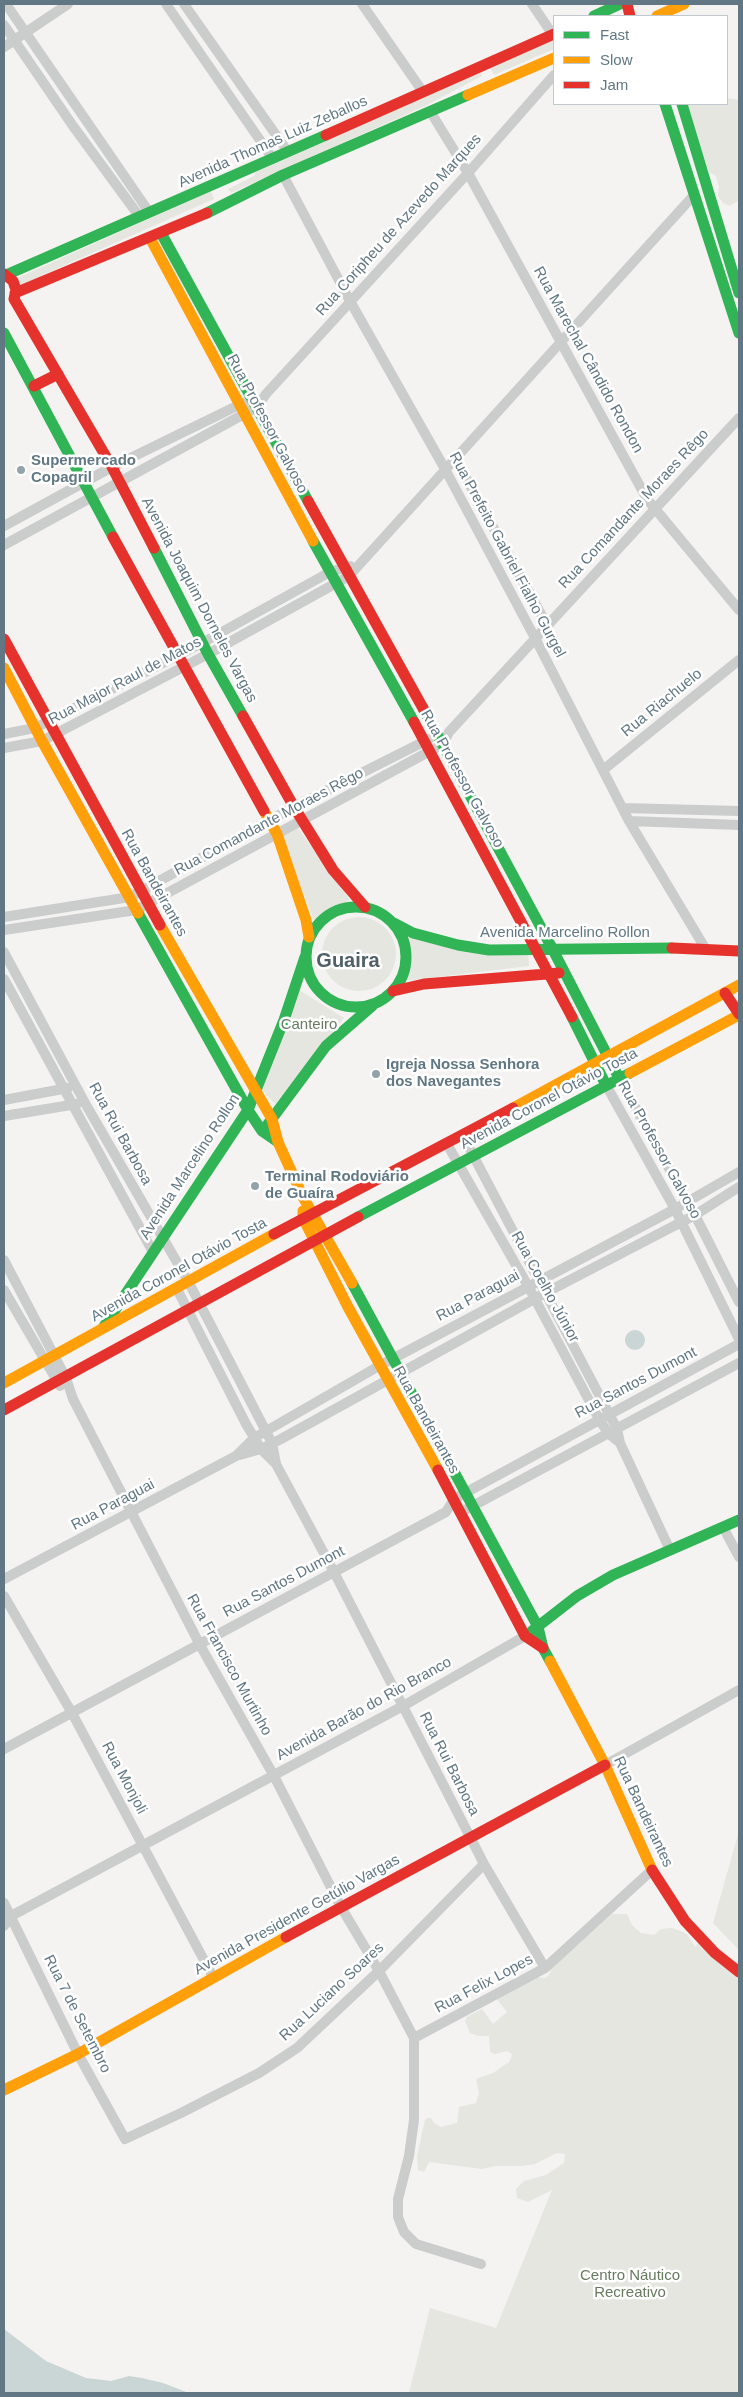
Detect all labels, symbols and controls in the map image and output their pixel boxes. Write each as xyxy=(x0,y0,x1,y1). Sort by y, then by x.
legend xyxy=(553,15,728,105)
text: Fast xyxy=(600,26,629,43)
text: Slow xyxy=(600,51,633,68)
text: Jam xyxy=(600,76,628,93)
street label: Avenida Thomas Luiz Zeballos xyxy=(176,92,370,192)
street label: Rua Coripheu de Azevedo Marques xyxy=(313,130,485,320)
street label: Rua Marechal Cândido Rondon xyxy=(529,264,647,456)
street label: Rua Professor Galvoso xyxy=(223,351,311,497)
street label: Rua Comandante Moraes Rêgo xyxy=(555,425,713,593)
street label: Rua Prefeito Gabriel Fialho Gurgel xyxy=(445,449,569,661)
place label: Supermercado Copagril xyxy=(31,452,136,487)
marker: Supermercado Copagril xyxy=(15,464,27,476)
street label: Avenida Joaquim Dorneles Vargas xyxy=(137,494,261,706)
street label: Rua Major Raul de Matos xyxy=(46,633,204,729)
street label: Rua Riachuelo xyxy=(618,665,706,741)
street label: Rua Professor Galvoso xyxy=(417,707,507,851)
street label: Rua Comandante Moraes Rêgo xyxy=(171,764,367,880)
street label: Rua Bandeirantes xyxy=(117,826,191,940)
street label: Avenida Marcelino Rollon xyxy=(480,924,650,942)
district label: Guaira xyxy=(316,949,380,973)
park label: Canteiro xyxy=(281,1016,337,1034)
street label: Avenida Coronel Otávio Tosta xyxy=(457,1045,641,1153)
place label: Igreja Nossa Senhora dos Navegantes xyxy=(386,1056,539,1091)
marker: Igreja Nossa Senhora dos Navegantes xyxy=(370,1068,382,1080)
street label: Rua Professor Galvoso xyxy=(614,1078,704,1222)
street label: Rua Rui Barbosa xyxy=(84,1080,156,1188)
street label: Avenida Marcelino Rollon xyxy=(136,1091,244,1243)
place label: Terminal Rodoviário de Guaíra xyxy=(265,1168,409,1203)
marker: Terminal Rodoviário de Guaíra xyxy=(249,1180,261,1192)
street label: Avenida Coronel Otávio Tosta xyxy=(88,1214,270,1326)
street label: Rua Coelho Júnior xyxy=(507,1228,583,1346)
street label: Rua Paraguai xyxy=(433,1267,523,1325)
street label: Rua Santos Dumont xyxy=(572,1343,700,1423)
street label: Rua Bandeirantes xyxy=(389,1363,463,1477)
street label: Rua Paraguai xyxy=(68,1476,158,1534)
street label: Rua Santos Dumont xyxy=(220,1542,348,1622)
street label: Rua Francisco Murtinho xyxy=(183,1591,275,1739)
street label: Avenida Barão do Rio Branco xyxy=(273,1653,455,1765)
street label: Rua Rui Barbosa xyxy=(415,1709,483,1819)
street label: Rua Monjoli xyxy=(97,1739,151,1817)
street label: Rua Bandeirantes xyxy=(609,1754,677,1870)
street label: Avenida Presidente Getúlio Vargas xyxy=(191,1851,403,1979)
street label: Rua Luciano Soares xyxy=(276,1939,388,2045)
street label: Rua Felix Lopes xyxy=(432,1951,536,2017)
street label: Rua 7 de Setembro xyxy=(39,1952,115,2076)
park label: Centro Náutico Recreativo xyxy=(580,2267,680,2302)

